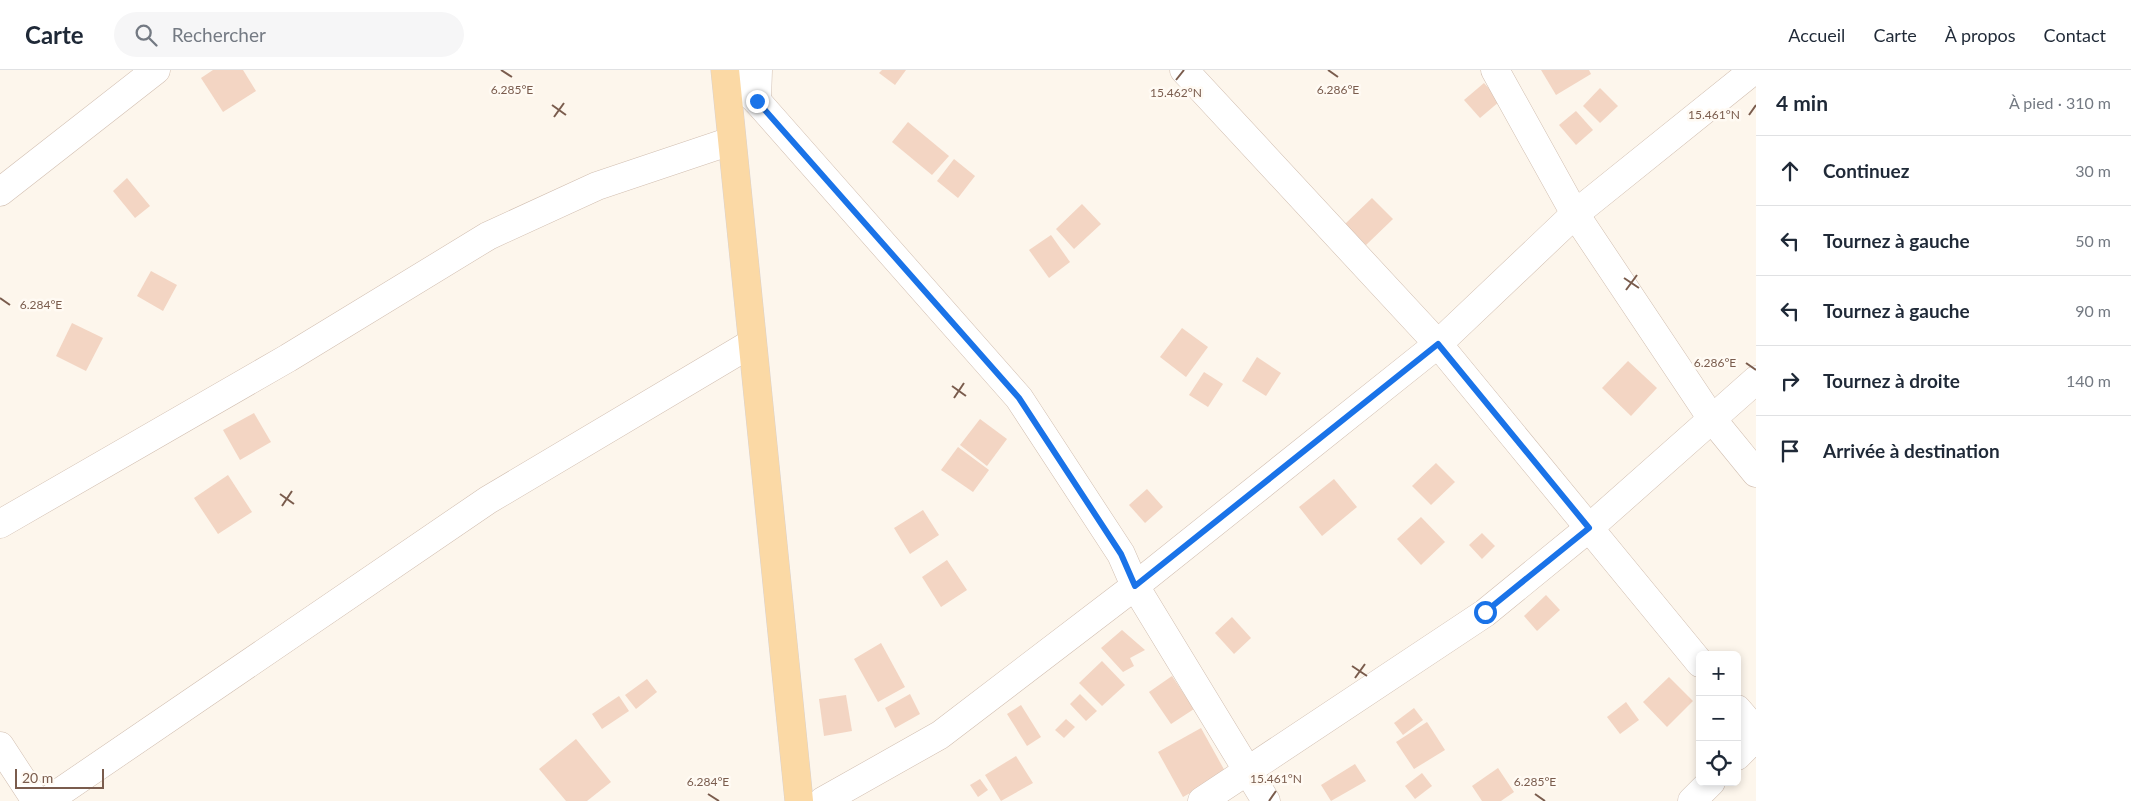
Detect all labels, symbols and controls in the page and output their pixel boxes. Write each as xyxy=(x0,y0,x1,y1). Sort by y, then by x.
search box xyxy=(114,12,464,57)
text: Carte xyxy=(25,20,84,49)
icon: search xyxy=(132,21,160,49)
text: Rechercher xyxy=(172,23,266,46)
text: Accueil xyxy=(1788,24,1845,46)
text: Carte xyxy=(1873,24,1917,46)
text: À propos xyxy=(1945,24,2016,46)
text: Contact xyxy=(2044,24,2106,46)
text: 6.285°E xyxy=(491,82,533,97)
text: 6.286°E xyxy=(1317,82,1359,97)
text: 15.462°N xyxy=(1150,85,1202,100)
route end xyxy=(746,90,769,113)
text: 4 min xyxy=(1776,90,1828,115)
text: À pied · 310 m xyxy=(2009,93,2111,112)
text: 15.461°N xyxy=(1688,107,1740,122)
icon: ahead xyxy=(1776,157,1804,185)
text: Continuez xyxy=(1823,159,1909,182)
text: 30 m xyxy=(2075,161,2111,180)
icon: left xyxy=(1776,227,1804,255)
text: Tournez à gauche xyxy=(1823,229,1970,252)
text: 50 m xyxy=(2075,231,2111,250)
text: 6.284°E xyxy=(20,297,62,312)
icon: left xyxy=(1776,297,1804,325)
text: Tournez à gauche xyxy=(1823,299,1970,322)
text: 90 m xyxy=(2075,301,2111,320)
text: 6.286°E xyxy=(1694,355,1736,370)
icon: right xyxy=(1776,367,1804,395)
text: Tournez à droite xyxy=(1823,369,1960,392)
text: 140 m xyxy=(2066,371,2111,390)
icon: arrive xyxy=(1776,437,1804,465)
text: Arrivée à destination xyxy=(1823,439,2000,462)
route start xyxy=(1474,601,1497,624)
map controls xyxy=(1696,651,1741,786)
button: + xyxy=(1696,651,1741,696)
button: − xyxy=(1696,696,1741,741)
button: locate xyxy=(1696,741,1741,786)
scale bar xyxy=(15,766,104,789)
text: 20 m xyxy=(22,769,53,786)
text: 15.461°N xyxy=(1250,771,1302,786)
text: 6.284°E xyxy=(687,774,729,789)
text: 6.285°E xyxy=(1514,774,1556,789)

